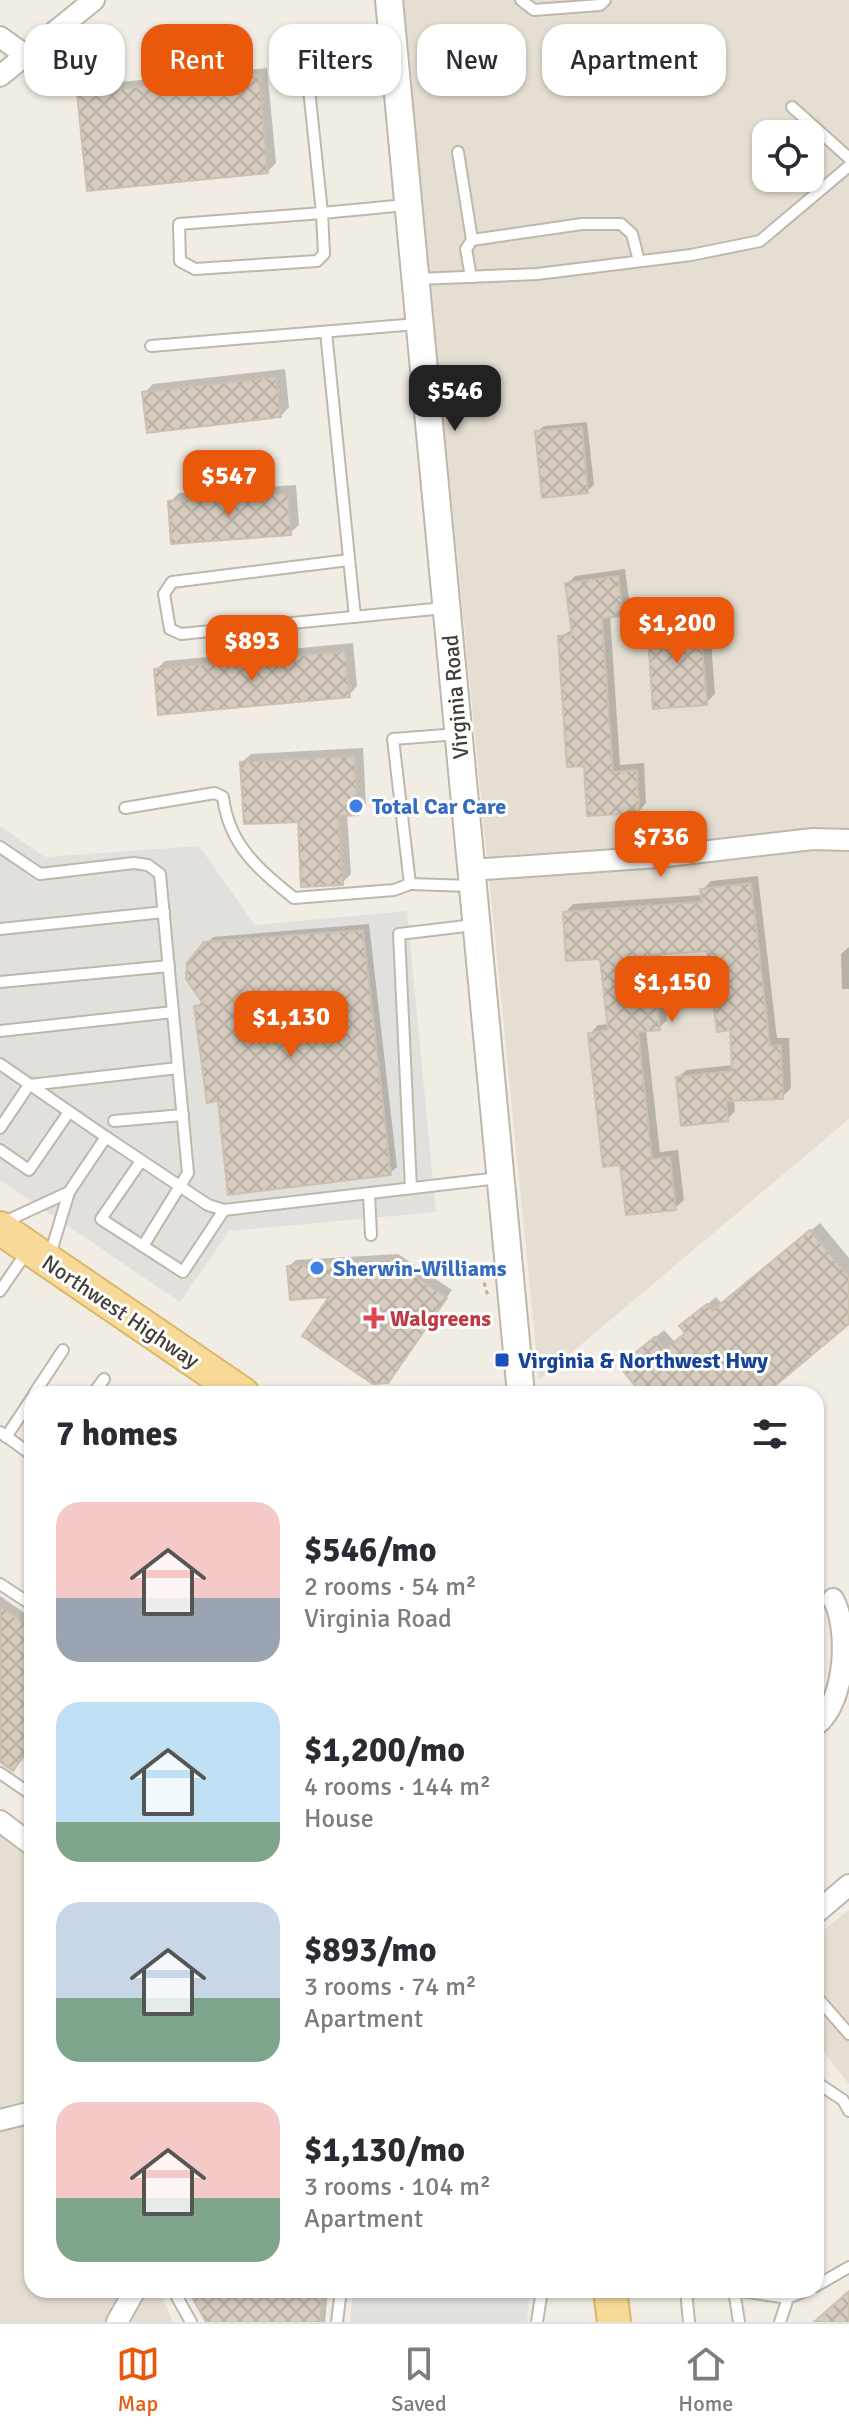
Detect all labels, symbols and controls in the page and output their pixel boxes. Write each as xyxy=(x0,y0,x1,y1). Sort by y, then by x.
chip: Buy xyxy=(24,24,125,96)
chip: Rent xyxy=(141,24,253,96)
chip: Filters xyxy=(269,24,401,96)
chip: New xyxy=(417,24,526,96)
chip: Apartment xyxy=(542,24,726,96)
map controls xyxy=(752,120,824,192)
button: locate xyxy=(752,120,824,192)
pin: $546 xyxy=(408,365,502,433)
text: $546 xyxy=(427,375,483,407)
pin: $547 xyxy=(182,450,276,518)
text: $547 xyxy=(201,460,257,492)
pin: $1,200 xyxy=(612,597,742,665)
text: $1,200 xyxy=(638,607,716,639)
pin: $893 xyxy=(205,615,299,683)
text: $893 xyxy=(224,625,280,657)
street label: Virginia Road xyxy=(437,633,474,760)
place label: Total Car Care xyxy=(372,793,506,820)
marker: Total Car Care xyxy=(347,797,365,815)
pin: $736 xyxy=(614,811,708,879)
text: $736 xyxy=(633,821,689,853)
pin: $1,150 xyxy=(607,956,737,1024)
text: $1,150 xyxy=(633,966,711,998)
pin: $1,130 xyxy=(226,991,356,1059)
text: $1,130 xyxy=(252,1001,330,1033)
street label: Northwest Highway xyxy=(37,1249,205,1374)
place label: Sherwin-Williams xyxy=(333,1255,507,1282)
marker: Sherwin-Williams xyxy=(308,1259,326,1277)
place label: Walgreens xyxy=(390,1305,491,1332)
marker: Walgreens xyxy=(365,1309,383,1327)
place label: Virginia & Northwest Hwy xyxy=(518,1347,768,1374)
marker: Virginia & Northwest Hwy xyxy=(493,1351,511,1369)
icon: filters xyxy=(748,1412,792,1456)
text: 7 homes xyxy=(56,1413,177,1455)
text: $546/mo xyxy=(304,1529,437,1571)
icon: home xyxy=(120,1534,216,1630)
text: 2 rooms · 54 m² xyxy=(304,1571,477,1603)
text: Virginia Road xyxy=(304,1603,452,1635)
text: $1,200/mo xyxy=(304,1729,465,1771)
icon: home xyxy=(120,1734,216,1830)
text: 4 rooms · 144 m² xyxy=(304,1771,491,1803)
text: House xyxy=(304,1803,374,1835)
text: $893/mo xyxy=(304,1929,437,1971)
icon: home xyxy=(120,1934,216,2030)
text: 3 rooms · 74 m² xyxy=(304,1971,477,2003)
text: Apartment xyxy=(304,2003,423,2035)
text: $1,130/mo xyxy=(304,2129,465,2171)
icon: home xyxy=(120,2134,216,2230)
text: 3 rooms · 104 m² xyxy=(304,2171,491,2203)
text: Apartment xyxy=(304,2203,423,2235)
tab: Map xyxy=(116,2342,160,2417)
tab: Saved xyxy=(391,2342,447,2417)
tab: Home xyxy=(678,2342,733,2417)

